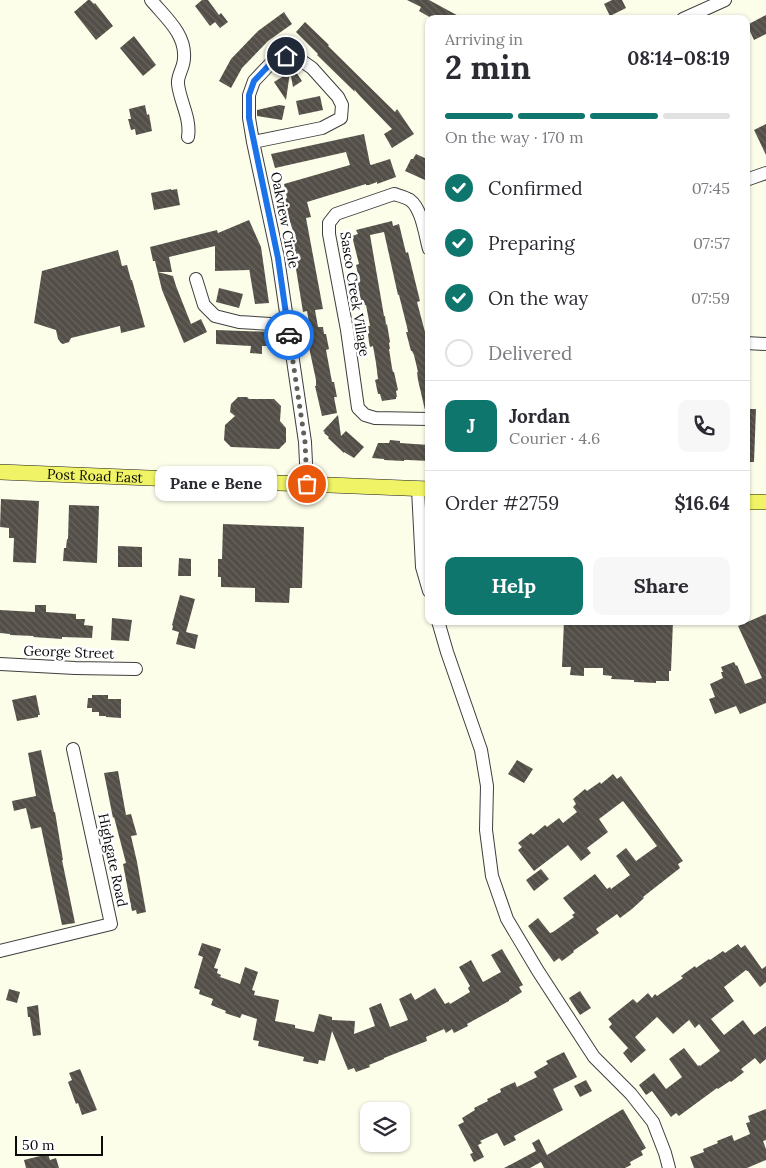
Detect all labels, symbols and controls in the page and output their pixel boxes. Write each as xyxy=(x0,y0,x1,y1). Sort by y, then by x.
text: Arriving in xyxy=(445,29,523,49)
pin xyxy=(265,35,307,77)
icon: home xyxy=(272,42,300,70)
text: 08:14–08:19 xyxy=(627,46,730,70)
text: 2 min xyxy=(445,47,531,88)
text: On the way · 170 m xyxy=(445,127,584,147)
street label: Oakview Circle xyxy=(267,170,303,270)
icon: check xyxy=(445,174,473,202)
text: Confirmed xyxy=(488,176,583,200)
text: 07:45 xyxy=(692,178,730,198)
icon: check xyxy=(445,229,473,257)
street label: Sasco Creek Village xyxy=(336,230,374,358)
text: Preparing xyxy=(488,231,575,255)
text: 07:57 xyxy=(693,233,730,253)
icon: check xyxy=(445,284,473,312)
text: On the way xyxy=(488,286,588,310)
text: 07:59 xyxy=(691,288,730,308)
courier xyxy=(264,310,314,360)
icon: car xyxy=(275,321,303,349)
text: Delivered xyxy=(488,341,572,365)
button: phone xyxy=(678,400,730,452)
text: Jordan xyxy=(509,404,570,428)
text: J xyxy=(467,414,475,438)
text: Courier · 4.6 xyxy=(509,428,600,448)
pin xyxy=(286,463,328,505)
street label: Post Road East xyxy=(46,465,144,487)
callout: Pane e Bene xyxy=(154,466,277,502)
icon: bag xyxy=(293,470,321,498)
text: Pane e Bene xyxy=(170,473,262,493)
text: Order #2759 xyxy=(445,491,559,515)
text: $16.64 xyxy=(674,491,730,515)
button: Help xyxy=(445,557,583,615)
button: Share xyxy=(593,557,730,615)
street label: George Street xyxy=(23,641,115,663)
street label: Highgate Road xyxy=(94,812,132,908)
map controls xyxy=(360,1102,410,1152)
button: layers xyxy=(360,1102,410,1152)
scale bar xyxy=(15,1133,102,1156)
text: 50 m xyxy=(22,1136,55,1154)

